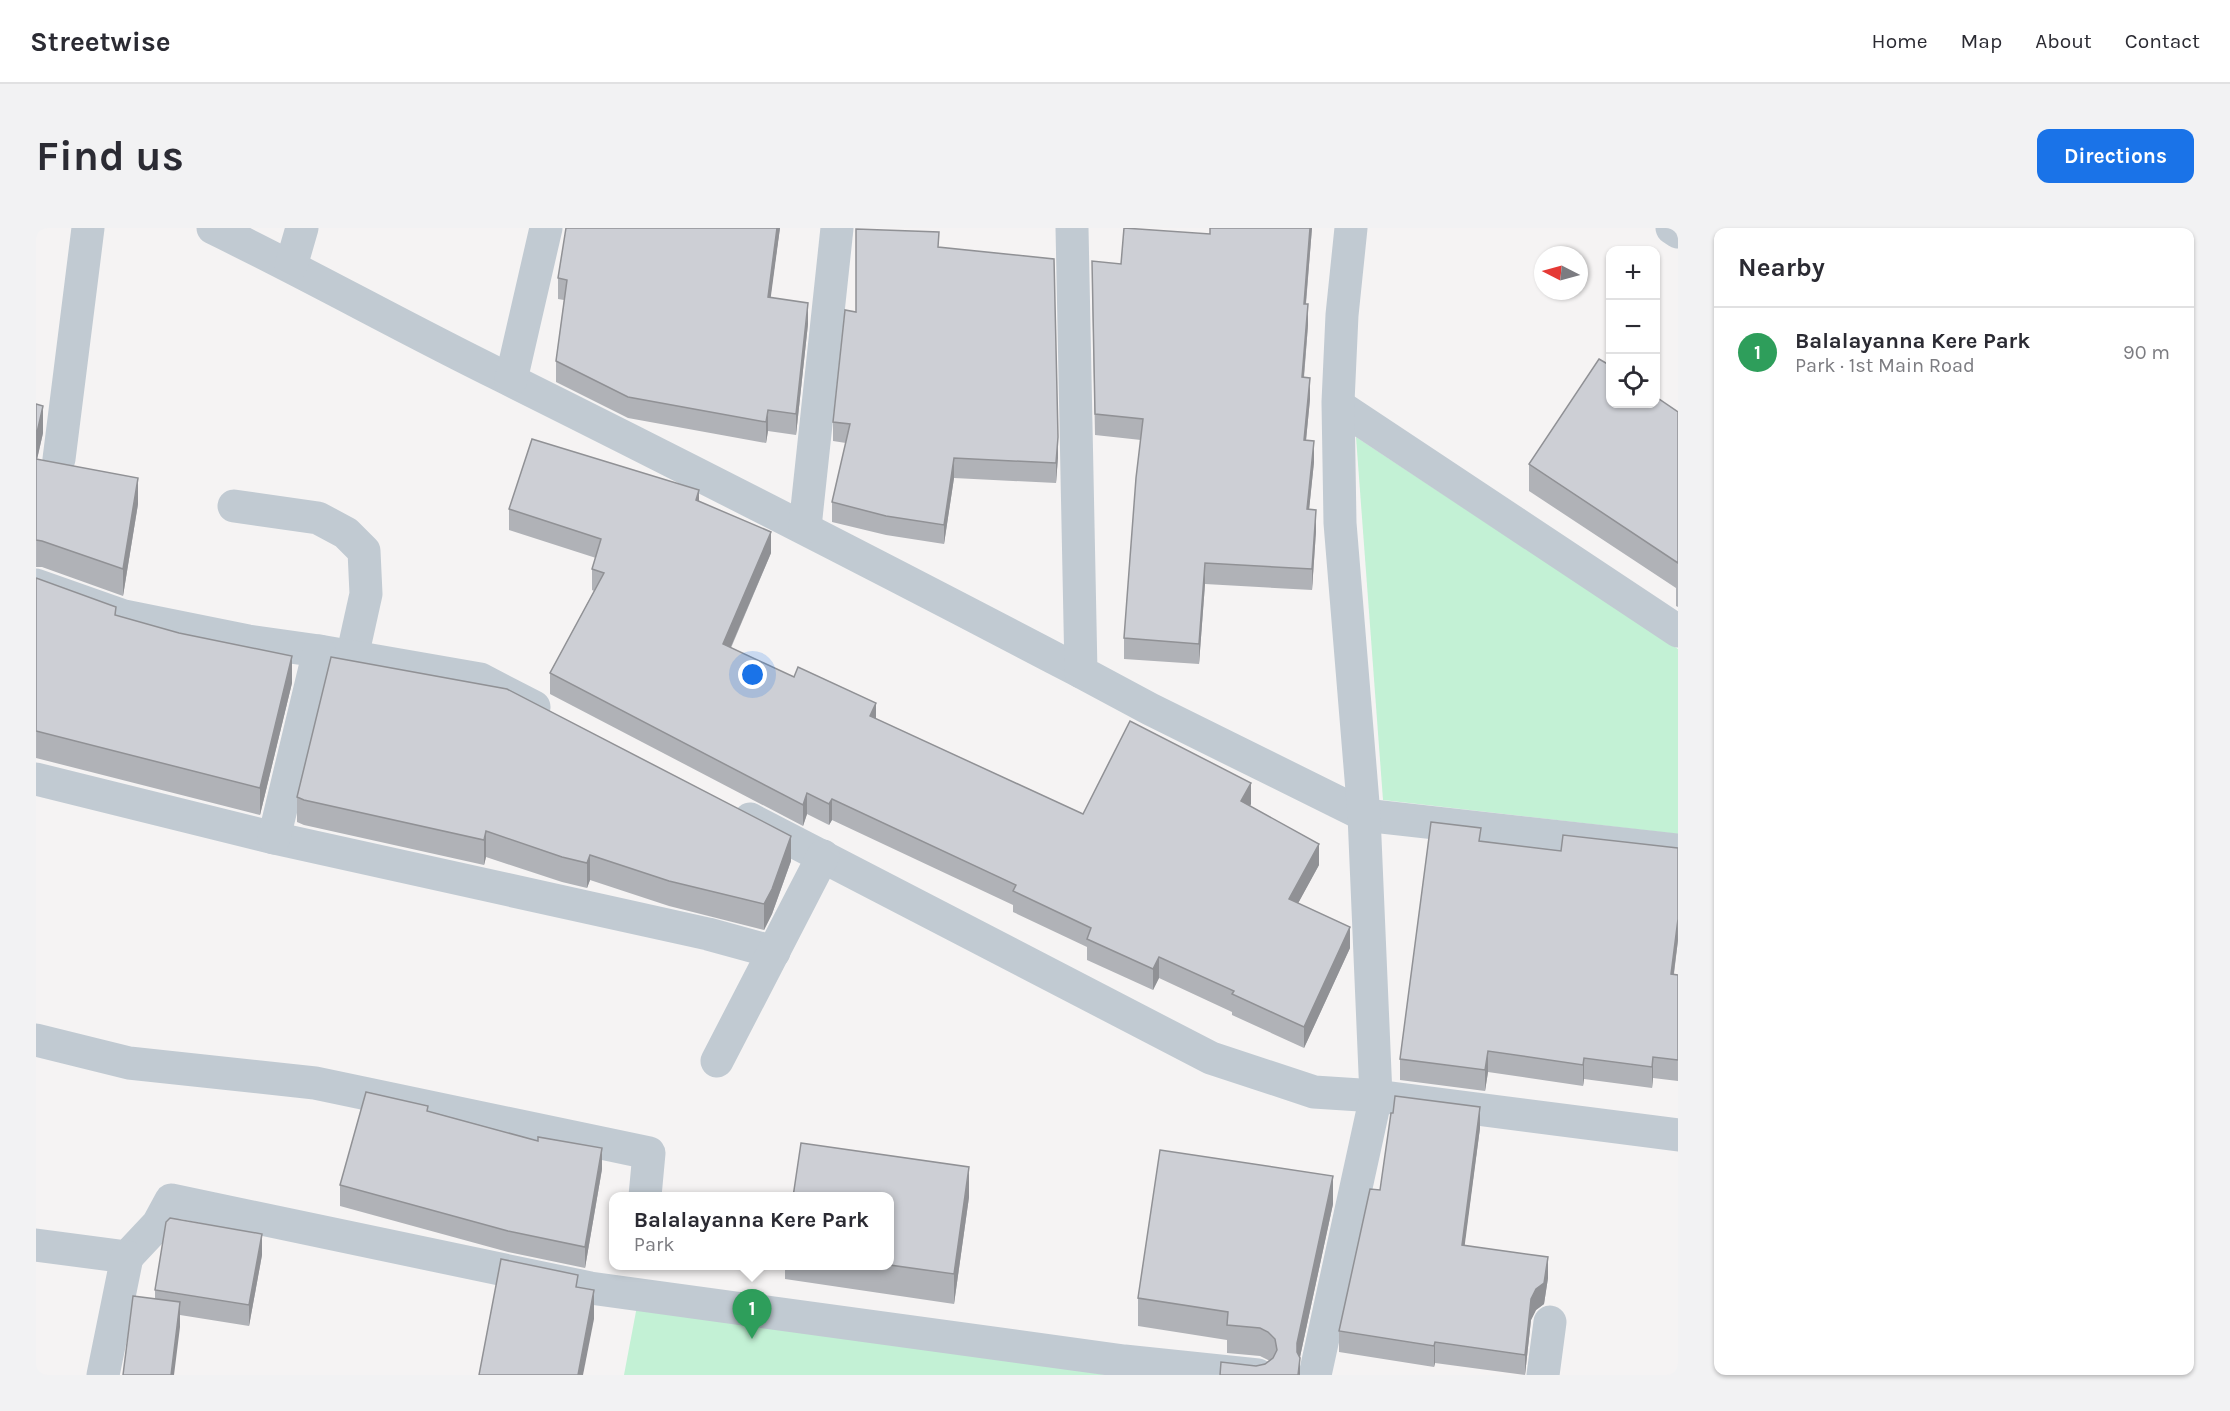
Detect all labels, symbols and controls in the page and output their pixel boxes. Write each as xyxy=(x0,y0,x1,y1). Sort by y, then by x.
text: Streetwise xyxy=(30,25,171,58)
text: Home xyxy=(1872,29,1928,53)
text: Map xyxy=(1961,29,2002,53)
text: About xyxy=(2035,29,2092,53)
text: Contact xyxy=(2125,29,2200,53)
button: Directions xyxy=(2037,129,2194,183)
text: Find us xyxy=(36,131,184,181)
north arrow xyxy=(1534,246,1588,300)
map controls xyxy=(1606,246,1660,408)
button: + xyxy=(1606,246,1660,300)
text: Nearby xyxy=(1738,252,1825,283)
button: − xyxy=(1606,300,1660,354)
text: Balalayanna Kere Park xyxy=(1795,328,2030,354)
text: 1 xyxy=(1754,341,1761,364)
text: 90 m xyxy=(2123,341,2170,364)
button: locate xyxy=(1606,354,1660,408)
text: Park · 1st Main Road xyxy=(1795,354,1975,377)
your location xyxy=(738,660,767,689)
popup xyxy=(609,1192,894,1270)
text: Balalayanna Kere Park xyxy=(634,1207,869,1233)
text: Park xyxy=(634,1233,674,1256)
pin: 1 xyxy=(732,1290,772,1339)

